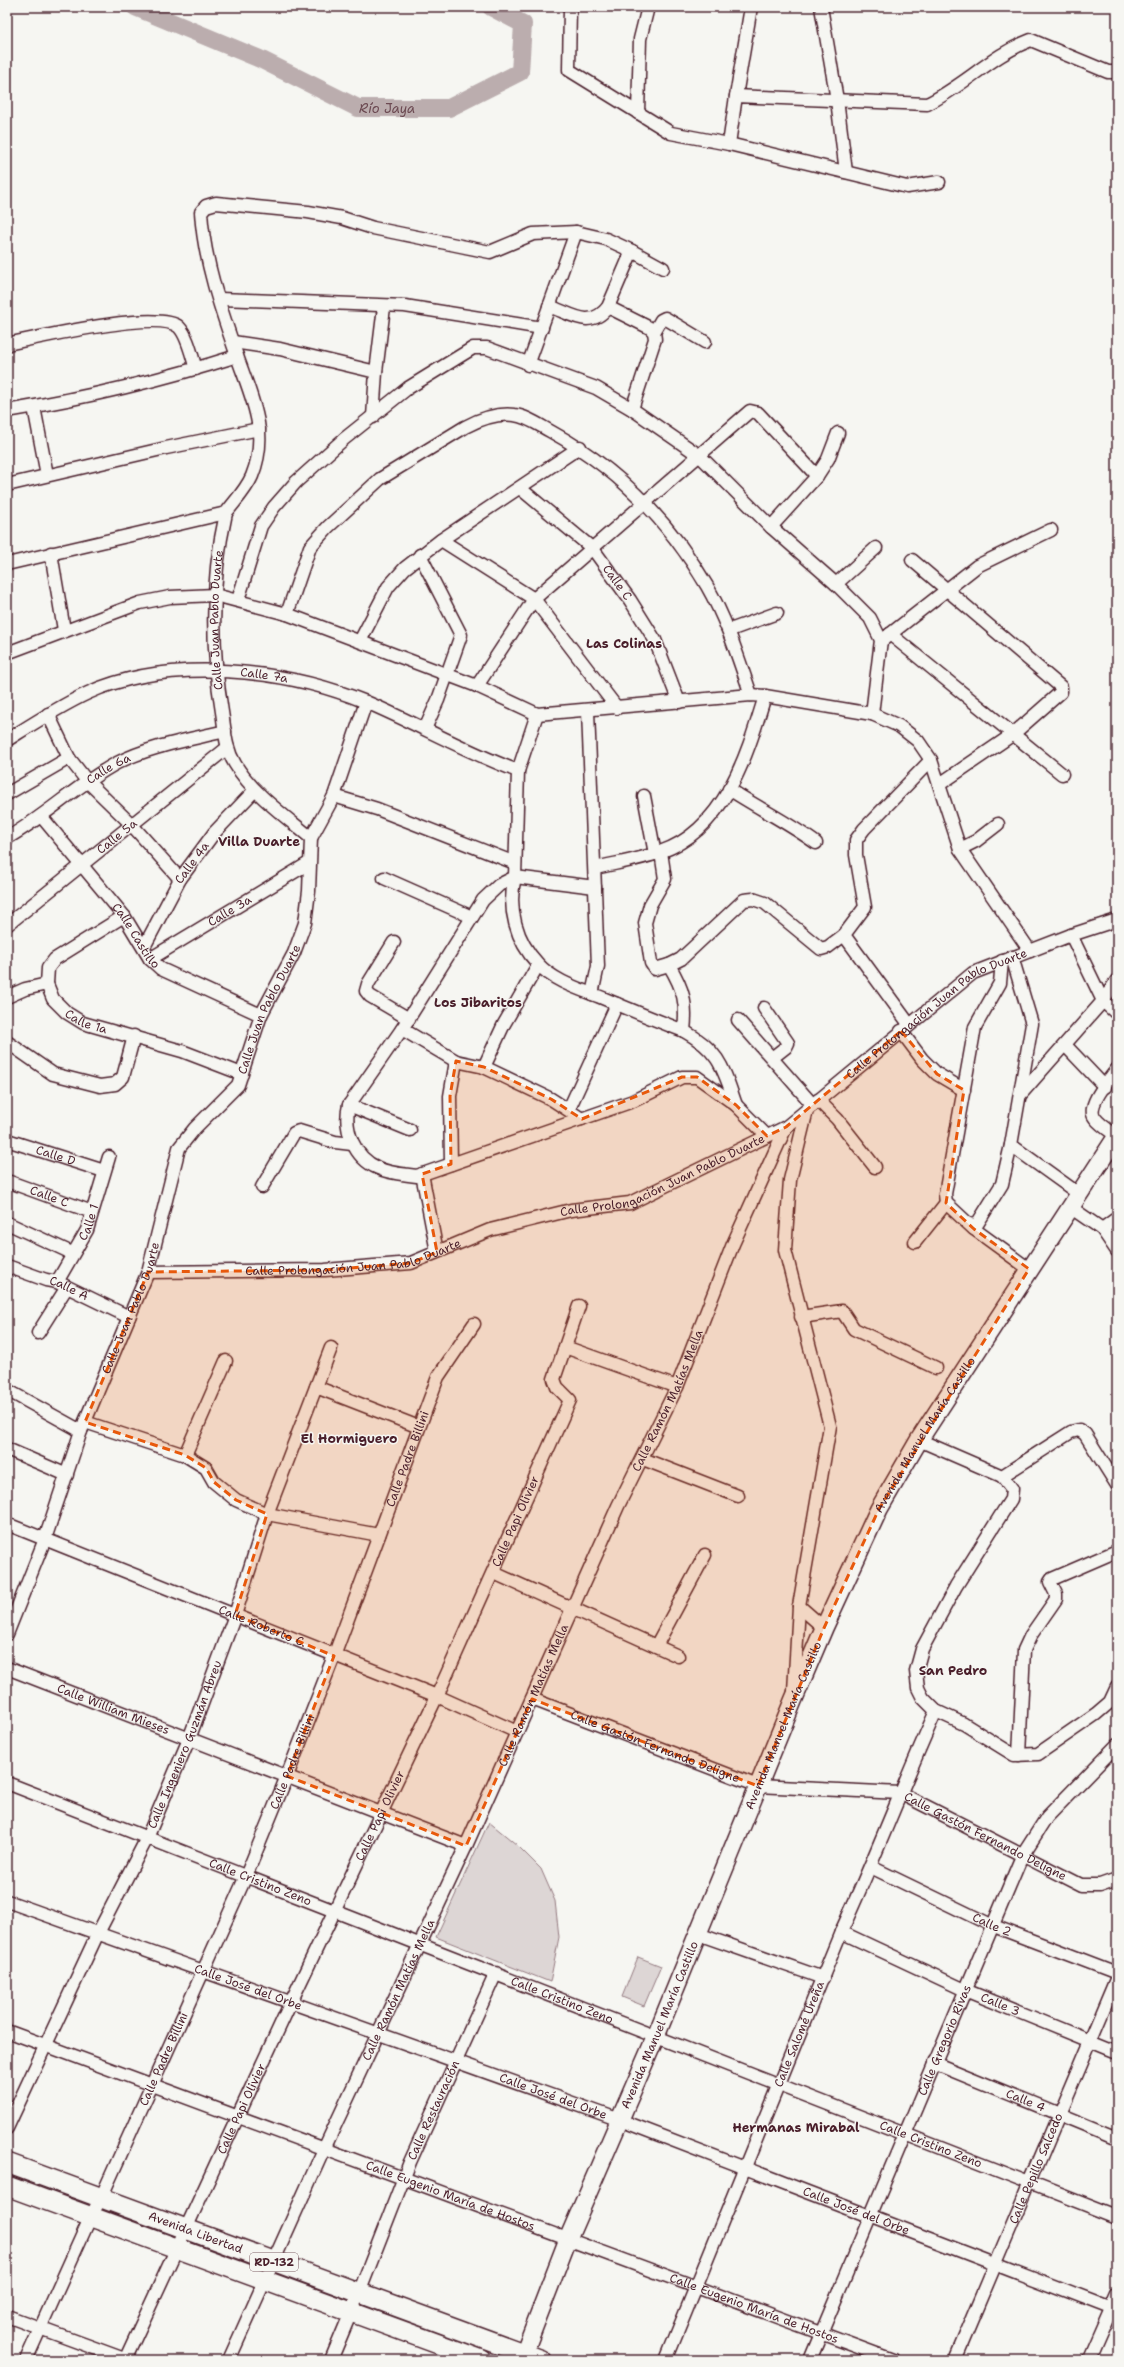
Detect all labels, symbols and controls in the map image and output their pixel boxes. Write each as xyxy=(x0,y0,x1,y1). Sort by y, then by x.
water label: Río Jaya xyxy=(359,100,415,117)
street label: Calle Juan Pablo Duarte xyxy=(206,549,227,691)
street label: Calle C xyxy=(599,562,635,603)
district label: Las Colinas xyxy=(586,635,662,652)
street label: Calle 7a xyxy=(240,664,290,687)
street label: Calle 6a xyxy=(83,750,133,788)
street label: Calle 5a xyxy=(93,815,141,858)
district label: Villa Duarte xyxy=(218,833,300,850)
street label: Calle 4a xyxy=(171,838,213,886)
street label: Calle 3a xyxy=(205,891,255,930)
street label: Calle Castillo xyxy=(108,900,163,972)
street label: Calle Juan Pablo Duarte xyxy=(234,942,304,1076)
street label: Calle Prolongación Juan Pablo Duarte xyxy=(843,945,1029,1082)
district label: Los Jibaritos xyxy=(434,994,522,1011)
street label: Calle 1a xyxy=(62,1006,110,1038)
street label: Calle Prolongación Juan Pablo Duarte xyxy=(558,1130,768,1220)
street label: Calle D xyxy=(34,1142,77,1169)
street label: Calle C xyxy=(28,1182,71,1211)
street label: Calle 1 xyxy=(75,1202,102,1243)
street label: Calle Prolongación Juan Pablo Duarte xyxy=(245,1235,464,1279)
street label: Calle Juan Pablo Duarte xyxy=(98,1240,163,1376)
street label: Calle A xyxy=(48,1273,91,1304)
street label: Calle Ramón Matías Mella xyxy=(628,1327,707,1474)
street label: Avenida Manuel María Castillo xyxy=(871,1354,979,1516)
street label: Calle Padre Billini xyxy=(382,1409,433,1509)
district label: El Hormiguero xyxy=(301,1430,397,1447)
street label: Calle Papi Olivier xyxy=(488,1473,543,1570)
street label: Calle Roberto C. xyxy=(216,1601,309,1651)
street label: Calle Ramón Matías Mella xyxy=(495,1621,572,1769)
street label: Avenida Manuel María Castillo xyxy=(741,1639,825,1812)
street label: Calle Ingeniero Guzmán Abreu xyxy=(144,1658,225,1831)
district label: San Pedro xyxy=(919,1662,987,1679)
street label: Calle William Mieses xyxy=(55,1680,172,1738)
street label: Calle Gastón Fernando Deligne xyxy=(568,1707,742,1786)
street label: Calle Padre Billini xyxy=(266,1712,318,1812)
street label: Calle Papi Olivier xyxy=(352,1768,408,1863)
street label: Calle Gastón Fernando Deligne xyxy=(901,1788,1069,1884)
street label: Calle Cristino Zeno xyxy=(207,1855,314,1909)
street label: Calle 2 xyxy=(970,1909,1014,1940)
street label: Calle Ramón Matías Mella xyxy=(359,1916,439,2063)
street label: Avenida Manuel María Castillo xyxy=(617,1939,702,2111)
street label: Calle José del Orbe xyxy=(192,1961,304,2014)
street label: Calle Cristino Zeno xyxy=(509,1973,616,2027)
street label: Calle Salomé Ureña xyxy=(770,1978,828,2089)
street label: Calle Gregorio Rivas xyxy=(914,1982,975,2098)
street label: Calle 3 xyxy=(978,1989,1022,2020)
street label: Calle Padre Billini xyxy=(136,2010,192,2108)
street label: Calle Restauración xyxy=(404,2058,463,2163)
street label: Calle Papi Olivier xyxy=(214,2061,270,2157)
street label: Calle José del Orbe xyxy=(497,2070,609,2123)
street label: Calle 4 xyxy=(1004,2085,1048,2116)
street label: Calle Pepillo Salcedo xyxy=(1005,2111,1067,2226)
street label: Calle Cristino Zeno xyxy=(877,2117,984,2171)
district label: Hermanas Mirabal xyxy=(732,2119,860,2136)
street label: Calle Eugenio María de Hostos xyxy=(364,2157,537,2234)
street label: Calle José del Orbe xyxy=(800,2183,912,2239)
street label: Avenida Libertad xyxy=(146,2208,245,2257)
road number: RD-132 xyxy=(250,2253,298,2271)
street label: Calle Eugenio María de Hostos xyxy=(667,2270,841,2347)

